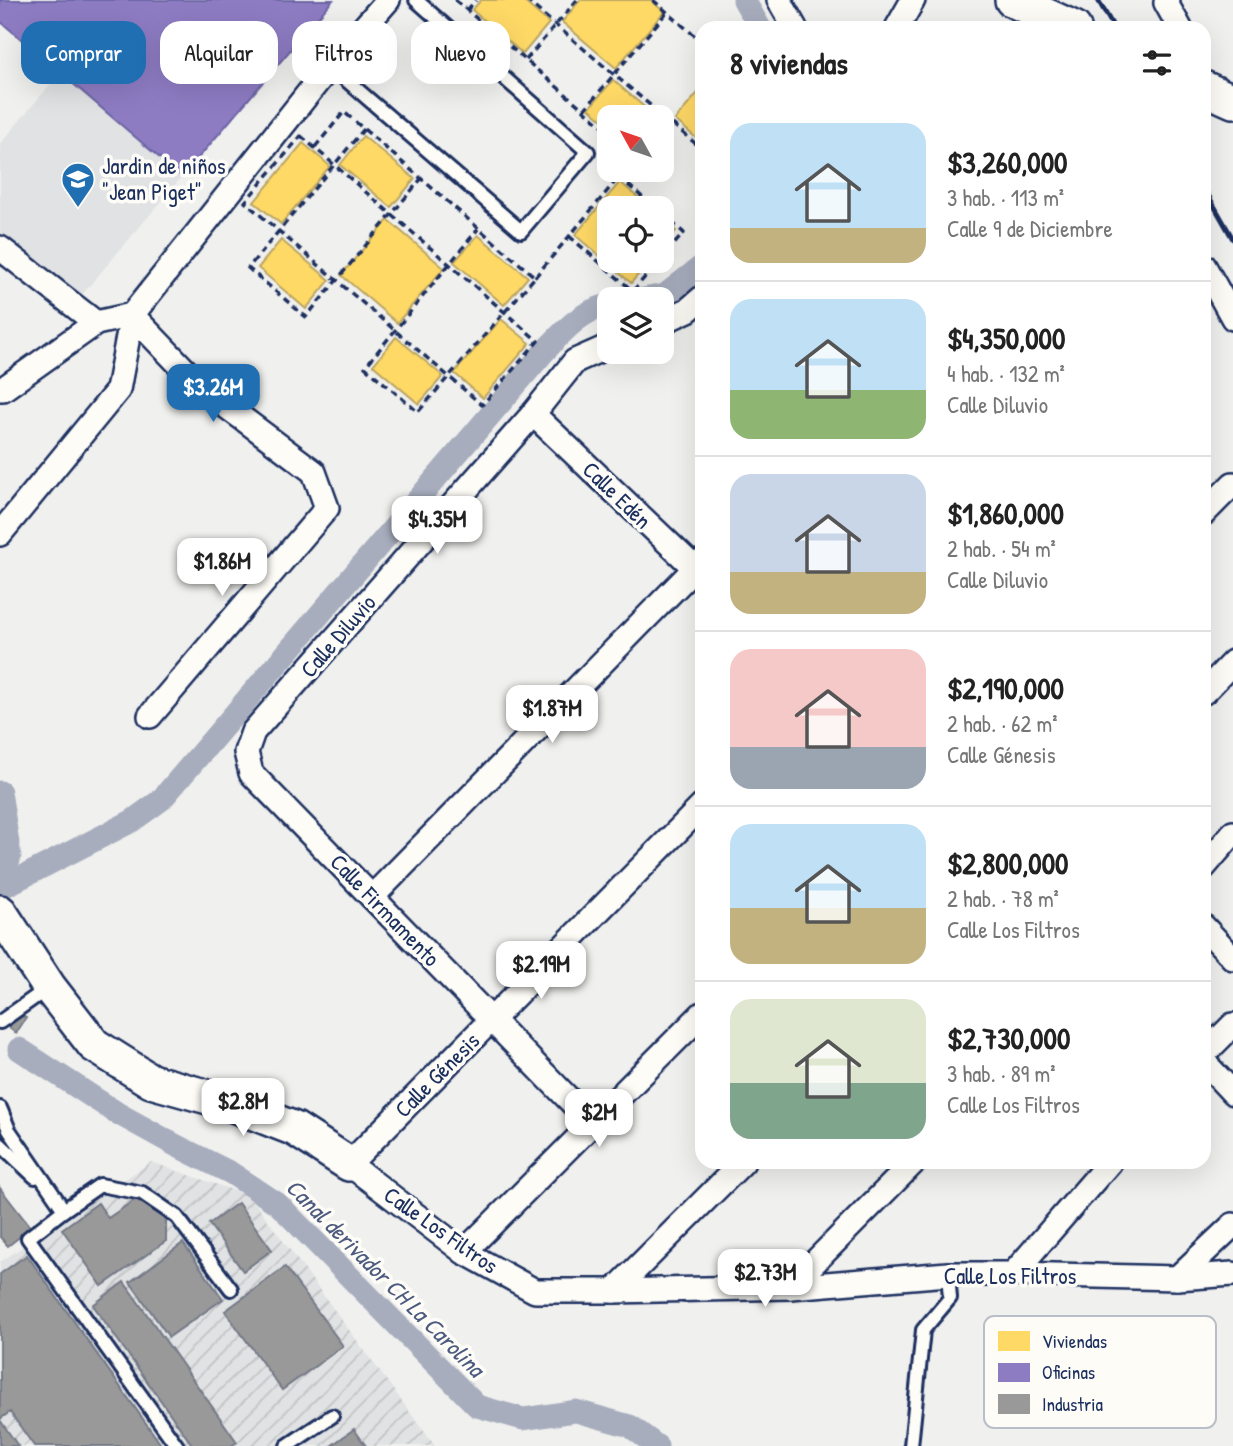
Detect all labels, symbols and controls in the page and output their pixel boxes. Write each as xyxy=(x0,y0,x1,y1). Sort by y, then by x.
chip: Comprar xyxy=(21,21,146,84)
chip: Alquilar xyxy=(160,21,278,84)
chip: Filtros xyxy=(292,21,397,84)
chip: Nuevo xyxy=(411,21,510,84)
text: 8 viviendas xyxy=(730,43,848,83)
icon: filters xyxy=(1138,44,1176,82)
north arrow xyxy=(597,105,674,182)
map controls xyxy=(597,105,674,364)
text: $3,260,000 xyxy=(947,142,1068,182)
place label: Jardin de niños "Jean Piget" xyxy=(102,150,226,207)
icon: home xyxy=(786,151,870,235)
school or university icon: Jardin de niños "Jean Piget" xyxy=(59,160,97,209)
text: 3 hab. · 113 m² xyxy=(947,182,1064,213)
button: locate xyxy=(597,196,674,273)
text: Calle 9 de Diciembre xyxy=(947,213,1113,244)
button: layers xyxy=(597,287,674,364)
text: $4,350,000 xyxy=(947,318,1065,358)
icon: home xyxy=(786,327,870,411)
text: 4 hab. · 132 m² xyxy=(947,358,1065,389)
pin: $3.26M xyxy=(156,364,270,424)
text: $3.26M xyxy=(183,371,243,402)
text: Calle Diluvio xyxy=(947,389,1048,420)
street label: Calle Edén xyxy=(576,454,659,535)
text: $1,860,000 xyxy=(947,493,1064,533)
pin: $4.35M xyxy=(380,496,494,556)
icon: home xyxy=(786,502,870,586)
text: $4.35M xyxy=(408,503,466,534)
text: 2 hab. · 54 m² xyxy=(947,533,1056,564)
pin: $1.86M xyxy=(165,538,279,598)
text: $1.86M xyxy=(193,545,251,576)
text: Calle Diluvio xyxy=(947,564,1048,595)
street label: Calle Diluvio xyxy=(293,587,382,684)
text: $2,190,000 xyxy=(947,668,1064,708)
icon: home xyxy=(786,677,870,761)
pin: $1.87M xyxy=(495,686,609,745)
text: $1.87M xyxy=(522,692,582,723)
text: 2 hab. · 62 m² xyxy=(947,708,1057,739)
text: Calle Génesis xyxy=(947,739,1056,770)
text: $2,800,000 xyxy=(947,843,1069,883)
street label: Calle Firmamento xyxy=(324,847,447,973)
icon: home xyxy=(786,852,870,936)
text: 2 hab. · 78 m² xyxy=(947,883,1059,914)
text: Calle Los Filtros xyxy=(947,914,1080,945)
pin: $2.19M xyxy=(484,942,598,1001)
text: $2.19M xyxy=(512,948,570,979)
text: $2,730,000 xyxy=(947,1018,1070,1058)
street label: Calle Génesis xyxy=(387,1025,486,1124)
icon: home xyxy=(786,1027,870,1111)
text: 3 hab. · 89 m² xyxy=(947,1058,1055,1089)
pin: $2.8M xyxy=(194,1078,292,1138)
text: $2.8M xyxy=(218,1085,269,1116)
text: Calle Los Filtros xyxy=(947,1089,1080,1120)
pin: $2M xyxy=(565,1090,633,1149)
text: $2M xyxy=(581,1096,617,1127)
water label: Canal derivador CH La Carolina xyxy=(280,1171,494,1385)
street label: Calle Los Filtros xyxy=(378,1179,505,1280)
pin: $2.73M xyxy=(708,1250,822,1309)
text: $2.73M xyxy=(734,1256,796,1287)
street label: Calle Los Filtros xyxy=(944,1260,1077,1291)
legend xyxy=(984,1316,1216,1428)
text: Viviendas xyxy=(1042,1328,1107,1354)
text: Oficinas xyxy=(1042,1359,1095,1385)
text: Industria xyxy=(1042,1391,1103,1417)

